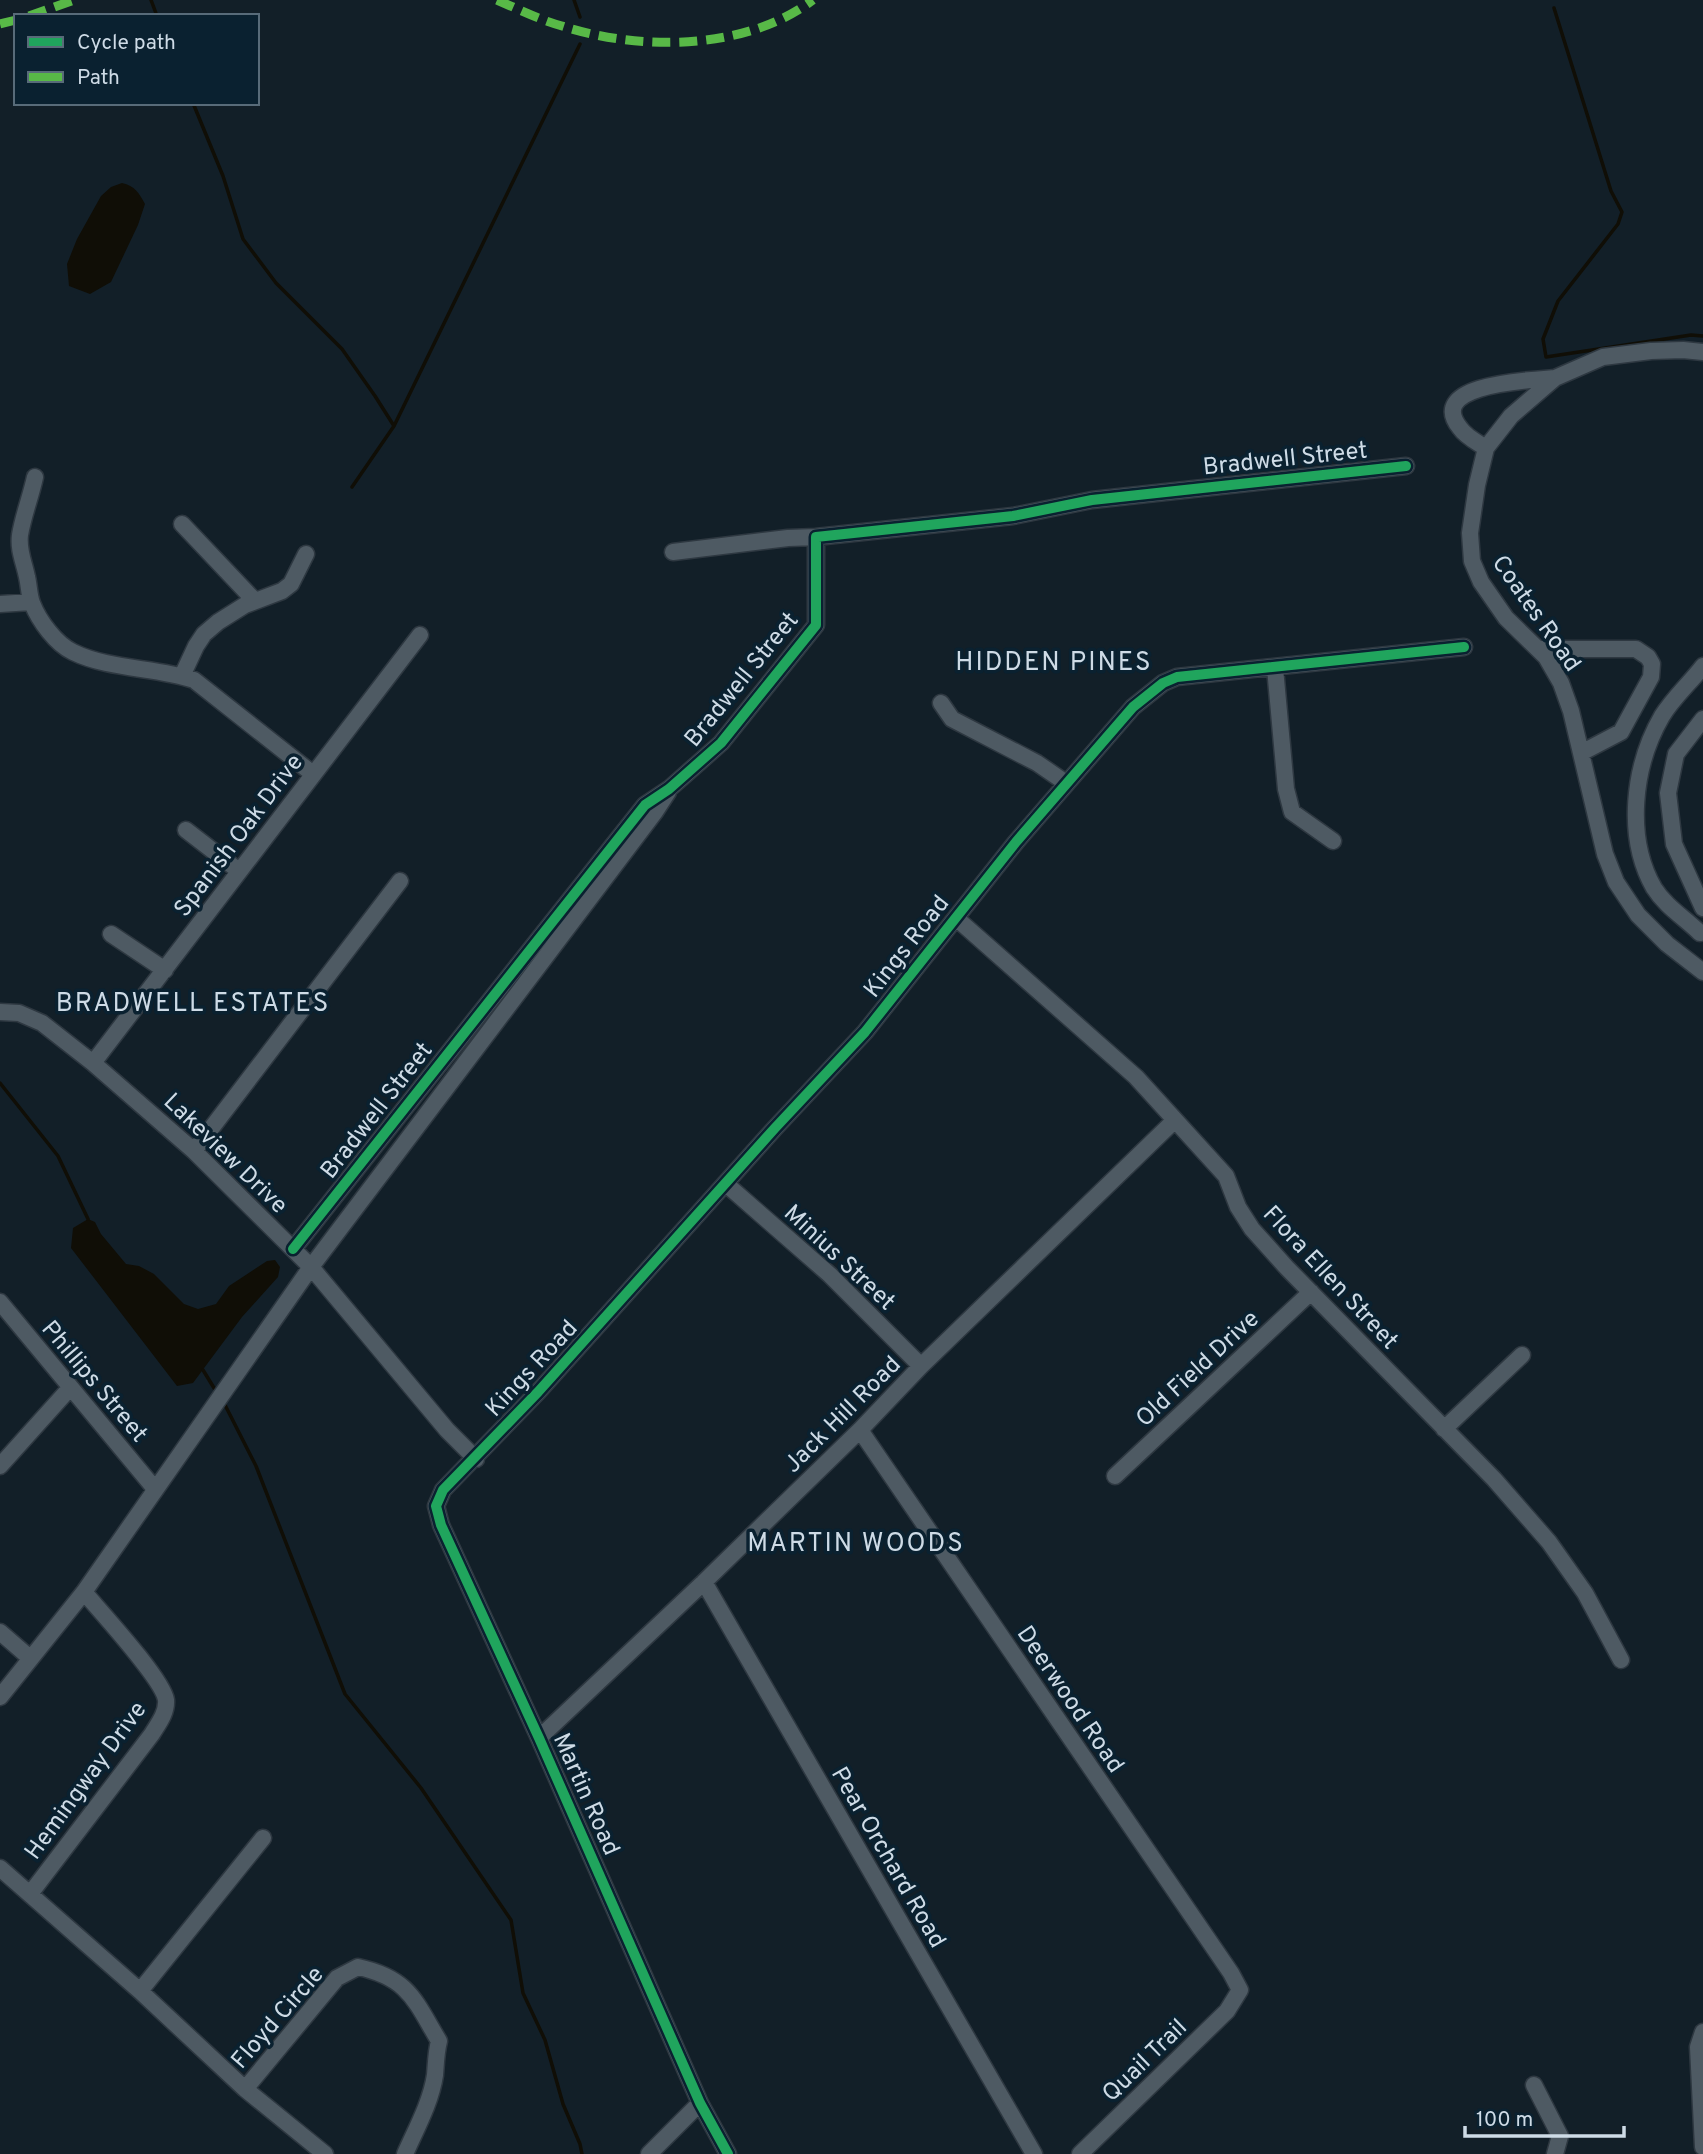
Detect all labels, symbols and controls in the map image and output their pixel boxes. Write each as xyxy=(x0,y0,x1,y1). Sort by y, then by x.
legend xyxy=(14,14,259,105)
text: Cycle path xyxy=(77,30,176,57)
text: Path xyxy=(77,65,120,92)
street label: Bradwell Street xyxy=(1201,436,1369,484)
street label: Coates Road xyxy=(1484,550,1587,678)
street label: Bradwell Street xyxy=(679,607,806,754)
district label: HIDDEN PINES xyxy=(955,647,1153,680)
street label: Spanish Oak Drive xyxy=(169,749,311,924)
street label: Kings Road xyxy=(858,890,957,1004)
district label: BRADWELL ESTATES xyxy=(56,988,330,1021)
street label: Bradwell Street xyxy=(315,1037,440,1186)
street label: Lakeview Drive xyxy=(156,1088,293,1221)
street label: Minius Street xyxy=(777,1199,901,1318)
street label: Flora Ellen Street xyxy=(1255,1200,1404,1356)
street label: Old Field Drive xyxy=(1130,1305,1266,1434)
street label: Phillips Street xyxy=(34,1315,153,1449)
street label: Kings Road xyxy=(480,1315,585,1424)
street label: Jack Hill Road xyxy=(779,1351,908,1480)
district label: MARTIN WOODS xyxy=(747,1528,965,1561)
street label: Deerwood Road xyxy=(1009,1621,1130,1779)
street label: Hemingway Drive xyxy=(19,1696,154,1866)
street label: Martin Road xyxy=(545,1729,625,1861)
street label: Pear Orchard Road xyxy=(823,1762,951,1954)
street label: Floyd Circle xyxy=(226,1961,331,2076)
street label: Quail Trail xyxy=(1097,2014,1194,2109)
scale bar xyxy=(1465,2094,1624,2138)
text: 100 m xyxy=(1476,2107,1533,2134)

